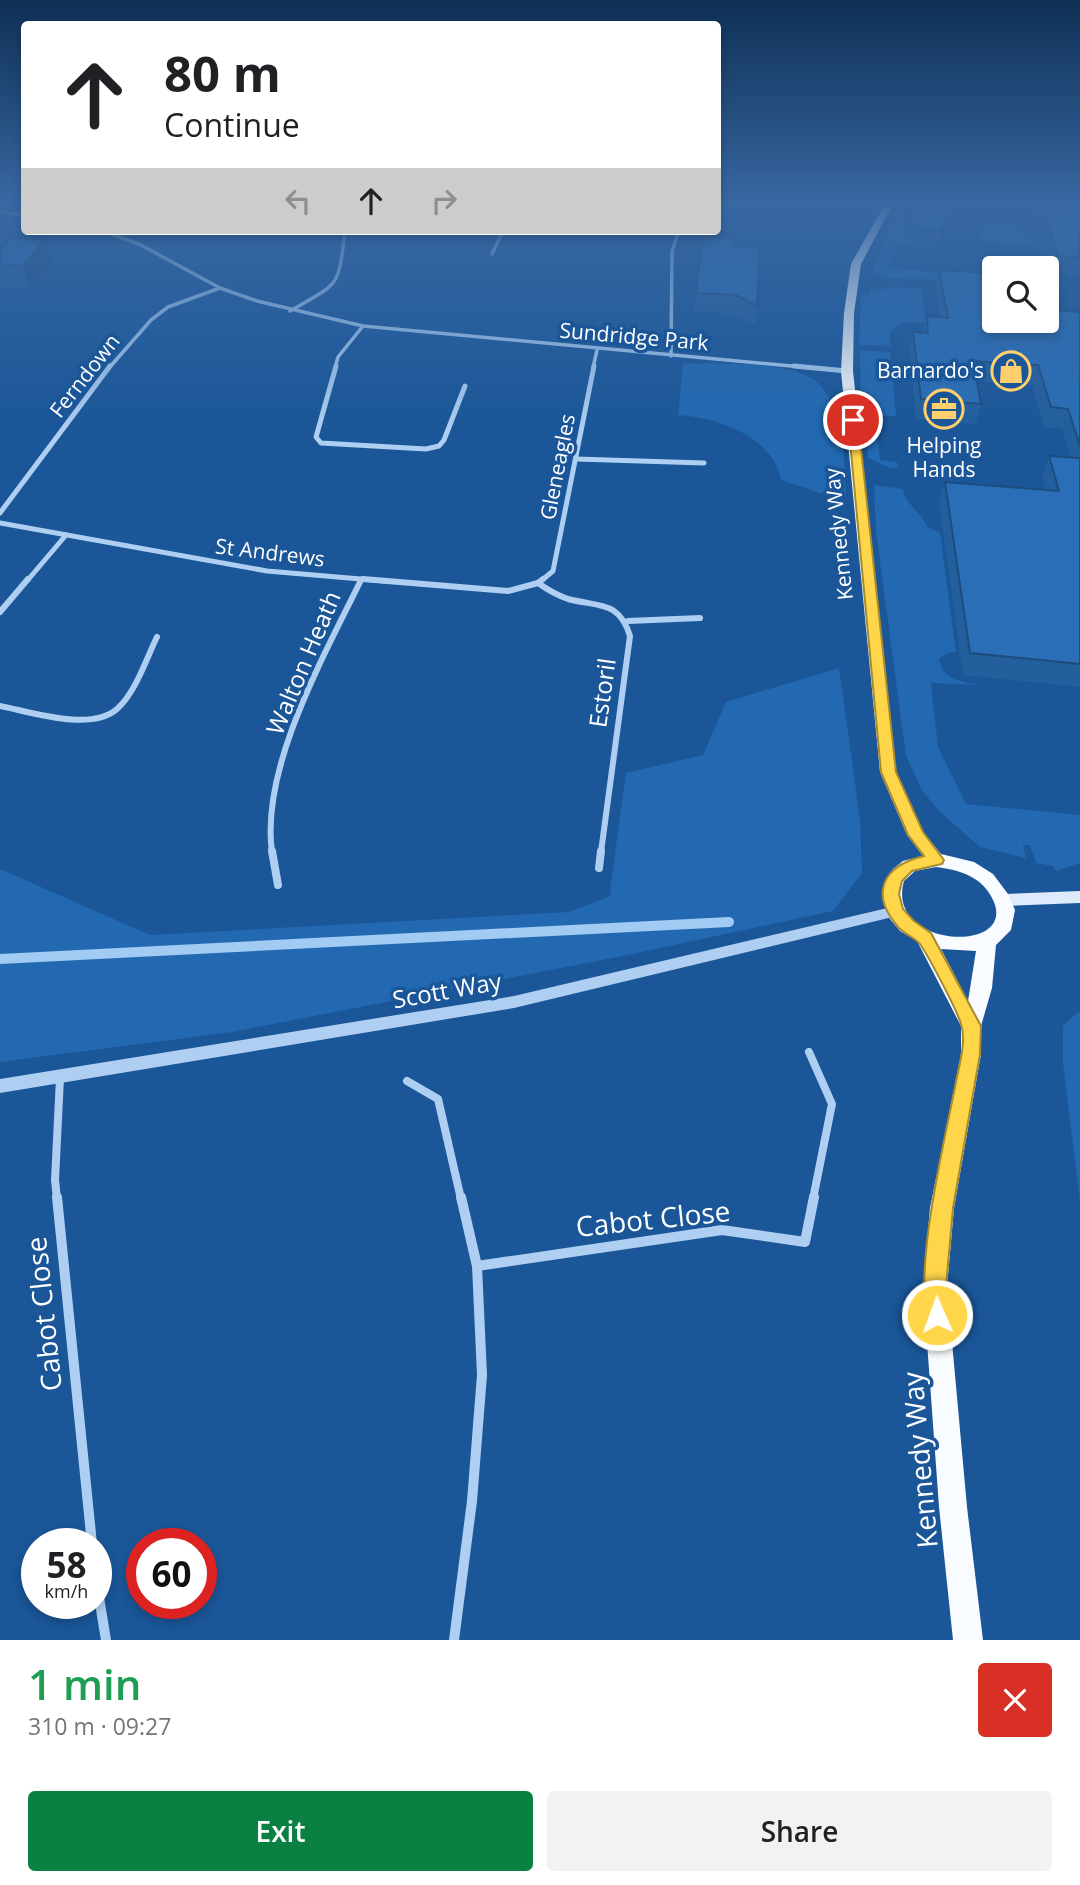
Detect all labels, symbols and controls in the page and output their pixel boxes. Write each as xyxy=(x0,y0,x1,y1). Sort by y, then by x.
text: 80 m xyxy=(164,40,281,106)
icon: ahead xyxy=(49,49,140,140)
text: Continue xyxy=(164,103,300,146)
icon: left xyxy=(279,182,317,220)
icon: ahead xyxy=(352,182,390,220)
icon: right xyxy=(425,182,463,220)
map controls xyxy=(982,256,1059,333)
button: search xyxy=(982,256,1059,333)
street label: Sundridge Park xyxy=(558,316,710,356)
street label: Ferndown xyxy=(43,328,126,423)
shop icon: Barnardo's xyxy=(990,350,1032,392)
place label: Barnardo's xyxy=(877,356,984,384)
office icon: Helping Hands xyxy=(923,388,965,430)
pin xyxy=(823,390,883,450)
icon: arrive xyxy=(834,401,872,439)
street label: Gleneagles xyxy=(533,412,581,522)
place label: Helping Hands xyxy=(906,431,982,483)
street label: Kennedy Way xyxy=(817,466,859,602)
street label: St Andrews xyxy=(214,531,326,573)
street label: Walton Heath xyxy=(257,585,348,739)
street label: Estoril xyxy=(580,656,623,730)
street label: Scott Way xyxy=(390,964,505,1015)
street label: Cabot Close xyxy=(574,1191,732,1245)
street label: Cabot Close xyxy=(16,1235,70,1393)
position arrow xyxy=(900,1278,974,1352)
street label: Kennedy Way xyxy=(892,1369,946,1550)
speed limit sign: 60 xyxy=(126,1528,217,1619)
text: 58 xyxy=(46,1541,87,1588)
text: km/h xyxy=(45,1579,88,1603)
text: 1 min xyxy=(28,1655,141,1712)
button: close xyxy=(978,1663,1052,1737)
text: 310 m · 09:27 xyxy=(28,1710,171,1742)
button: Exit xyxy=(28,1791,533,1871)
button: Share xyxy=(547,1791,1052,1871)

